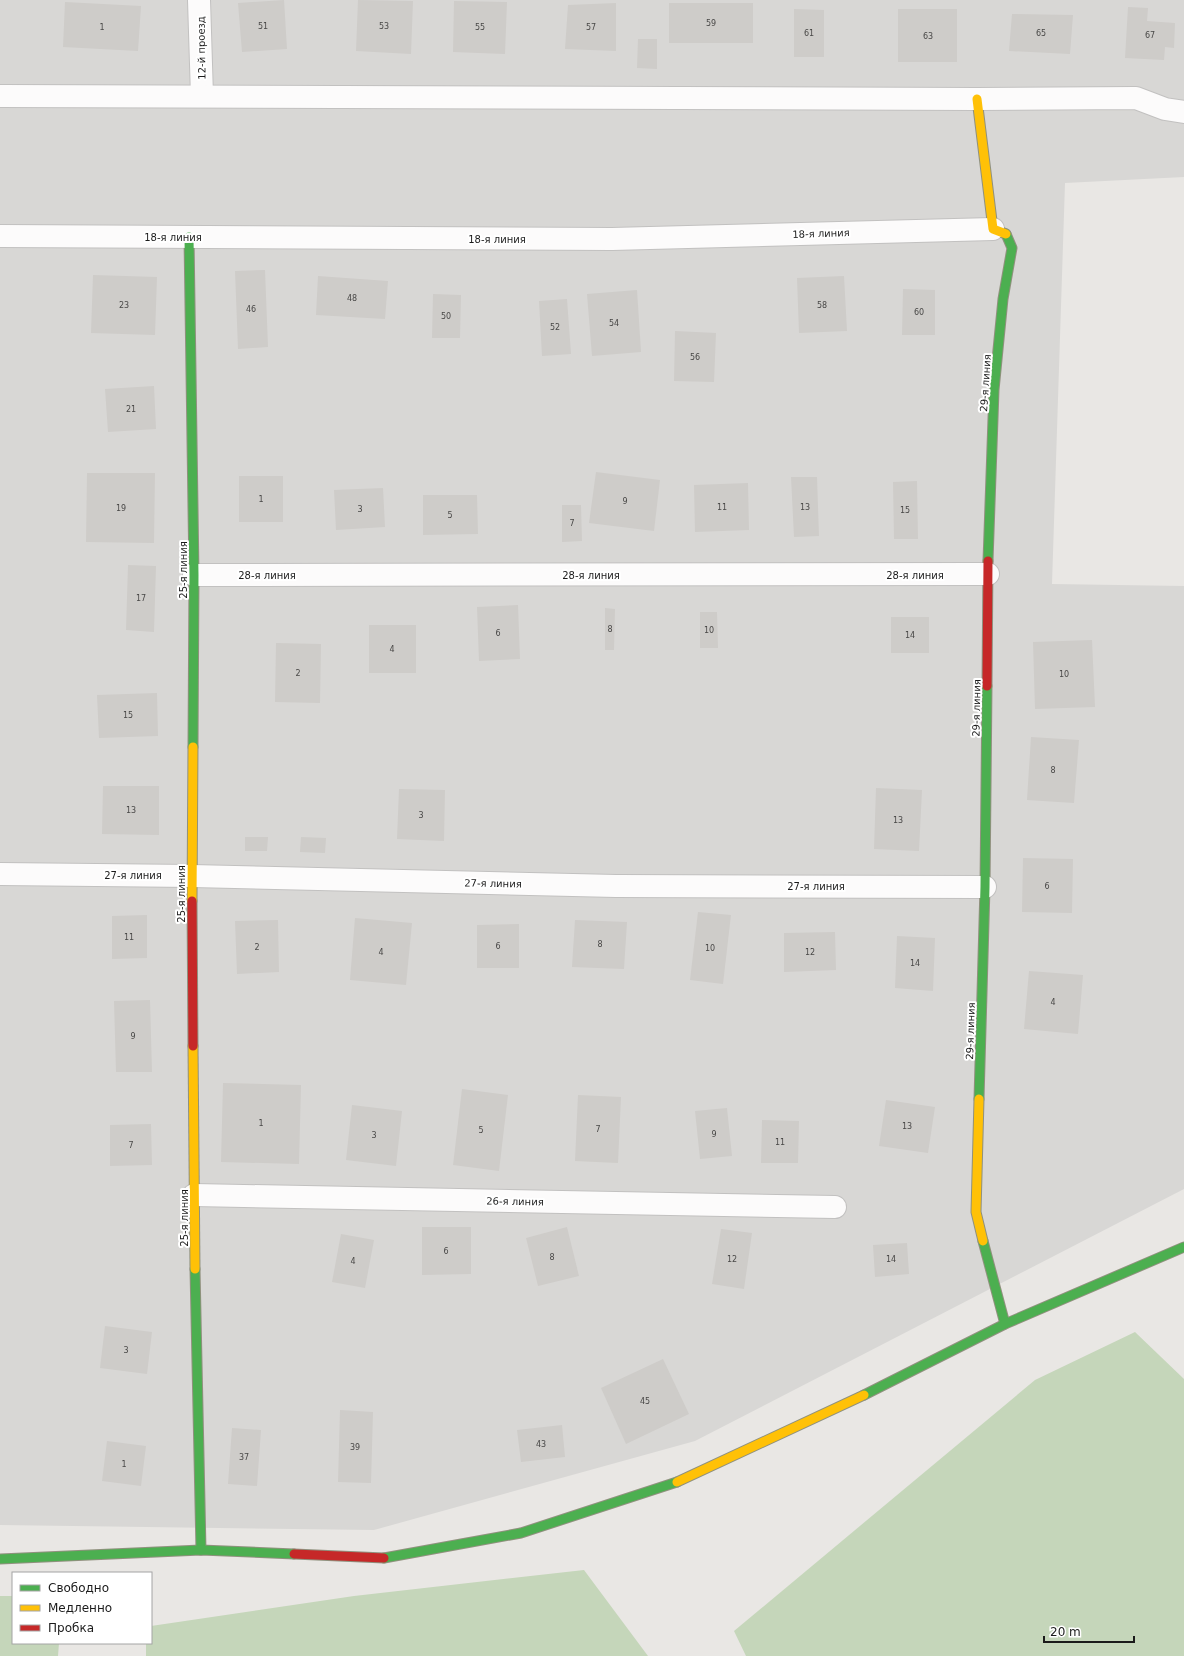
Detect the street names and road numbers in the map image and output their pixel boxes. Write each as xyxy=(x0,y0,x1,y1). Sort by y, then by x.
street label: 12-й проезд xyxy=(195,16,208,80)
street label: 18-я линия xyxy=(792,227,850,240)
street label: 18-я линия xyxy=(144,232,202,243)
street label: 18-я линия xyxy=(468,234,526,245)
street label: 29-я линия xyxy=(978,354,993,412)
street label: 25-я линия xyxy=(178,541,189,599)
street label: 28-я линия xyxy=(238,570,296,581)
street label: 28-я линия xyxy=(562,570,620,581)
street label: 28-я линия xyxy=(886,570,944,581)
street label: 29-я линия xyxy=(970,679,983,737)
street label: 25-я линия xyxy=(176,865,187,923)
street label: 27-я линия xyxy=(104,870,162,881)
street label: 27-я линия xyxy=(464,877,522,890)
street label: 27-я линия xyxy=(787,881,845,892)
street label: 29-я линия xyxy=(964,1002,977,1060)
street label: 25-я линия xyxy=(179,1189,190,1247)
street label: 26-я линия xyxy=(486,1195,544,1208)

